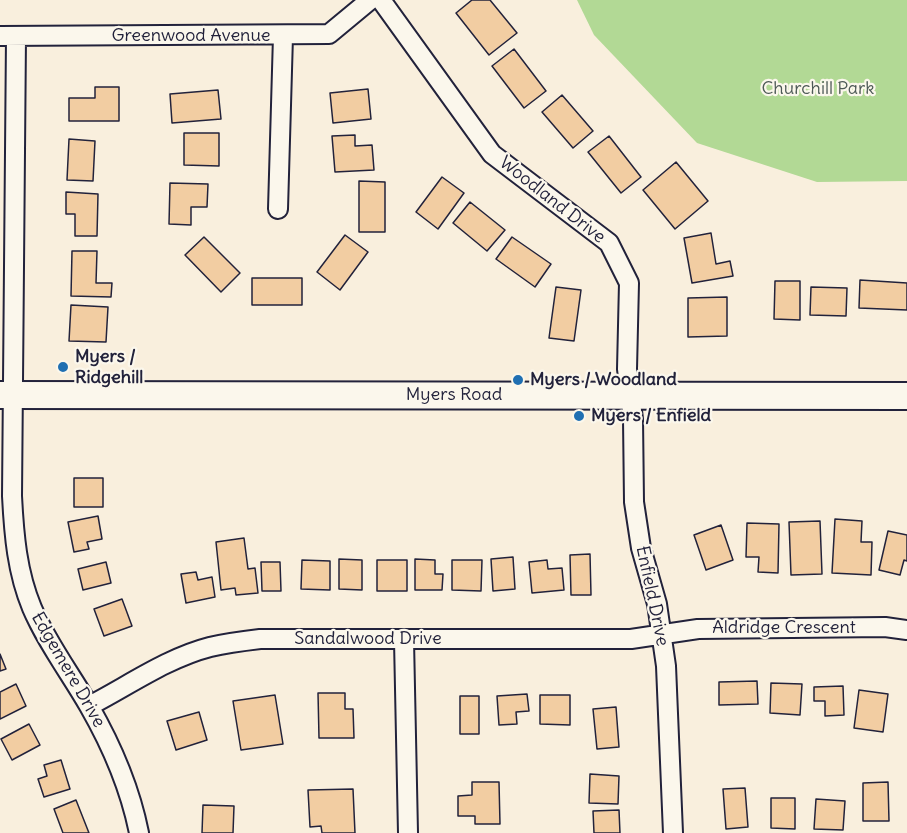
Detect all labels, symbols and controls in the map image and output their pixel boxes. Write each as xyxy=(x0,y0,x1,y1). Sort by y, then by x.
street label: Greenwood Avenue xyxy=(111,25,271,47)
park label: Churchill Park xyxy=(762,78,874,100)
street label: Woodland Drive xyxy=(495,152,609,248)
place label: Myers / Ridgehill xyxy=(75,346,143,388)
marker: Myers / Ridgehill xyxy=(56,360,70,374)
place label: Myers / Woodland xyxy=(530,369,677,391)
marker: Myers / Woodland xyxy=(511,373,525,387)
street label: Myers Road xyxy=(406,384,502,406)
place label: Myers / Enfield xyxy=(591,405,711,427)
marker: Myers / Enfield xyxy=(572,409,586,423)
street label: Enfield Drive xyxy=(631,544,673,648)
street label: Edgemere Drive xyxy=(26,609,110,731)
street label: Aldridge Crescent xyxy=(712,617,856,639)
street label: Sandalwood Drive xyxy=(294,628,442,650)

